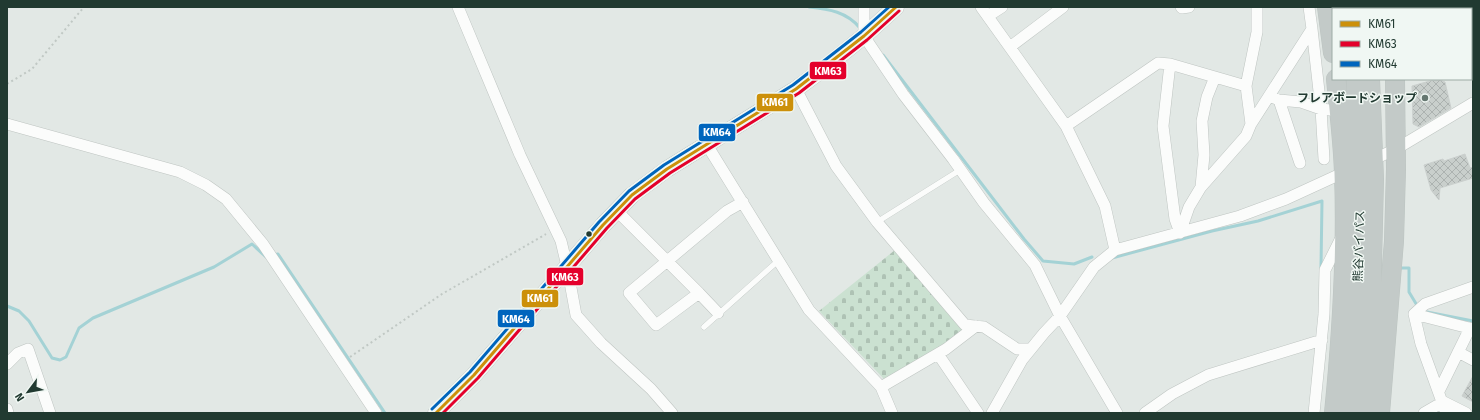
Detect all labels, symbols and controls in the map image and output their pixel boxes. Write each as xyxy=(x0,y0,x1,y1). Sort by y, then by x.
legend xyxy=(1332,8,1472,80)
text: KM61 xyxy=(1368,17,1395,31)
text: KM63 xyxy=(1368,37,1397,51)
text: KM64 xyxy=(1368,57,1398,71)
line badge: KM63 xyxy=(809,61,847,80)
text: KM63 xyxy=(814,65,842,78)
place label: フレアボードショップ xyxy=(1297,91,1417,105)
line badge: KM61 xyxy=(756,93,794,112)
marker: フレアボードショップ xyxy=(1420,93,1430,103)
text: KM61 xyxy=(762,96,788,109)
line badge: KM64 xyxy=(698,123,736,142)
text: KM64 xyxy=(703,126,731,139)
street label: 熊谷バイパス xyxy=(1351,210,1367,282)
unlabelled marker xyxy=(584,229,594,239)
line badge: KM63 xyxy=(546,267,584,286)
text: KM63 xyxy=(551,271,579,284)
line badge: KM61 xyxy=(521,289,559,308)
text: KM61 xyxy=(527,292,553,305)
line badge: KM64 xyxy=(497,309,535,328)
text: KM64 xyxy=(502,313,530,326)
north arrow xyxy=(8,372,48,412)
text: N xyxy=(12,390,27,404)

